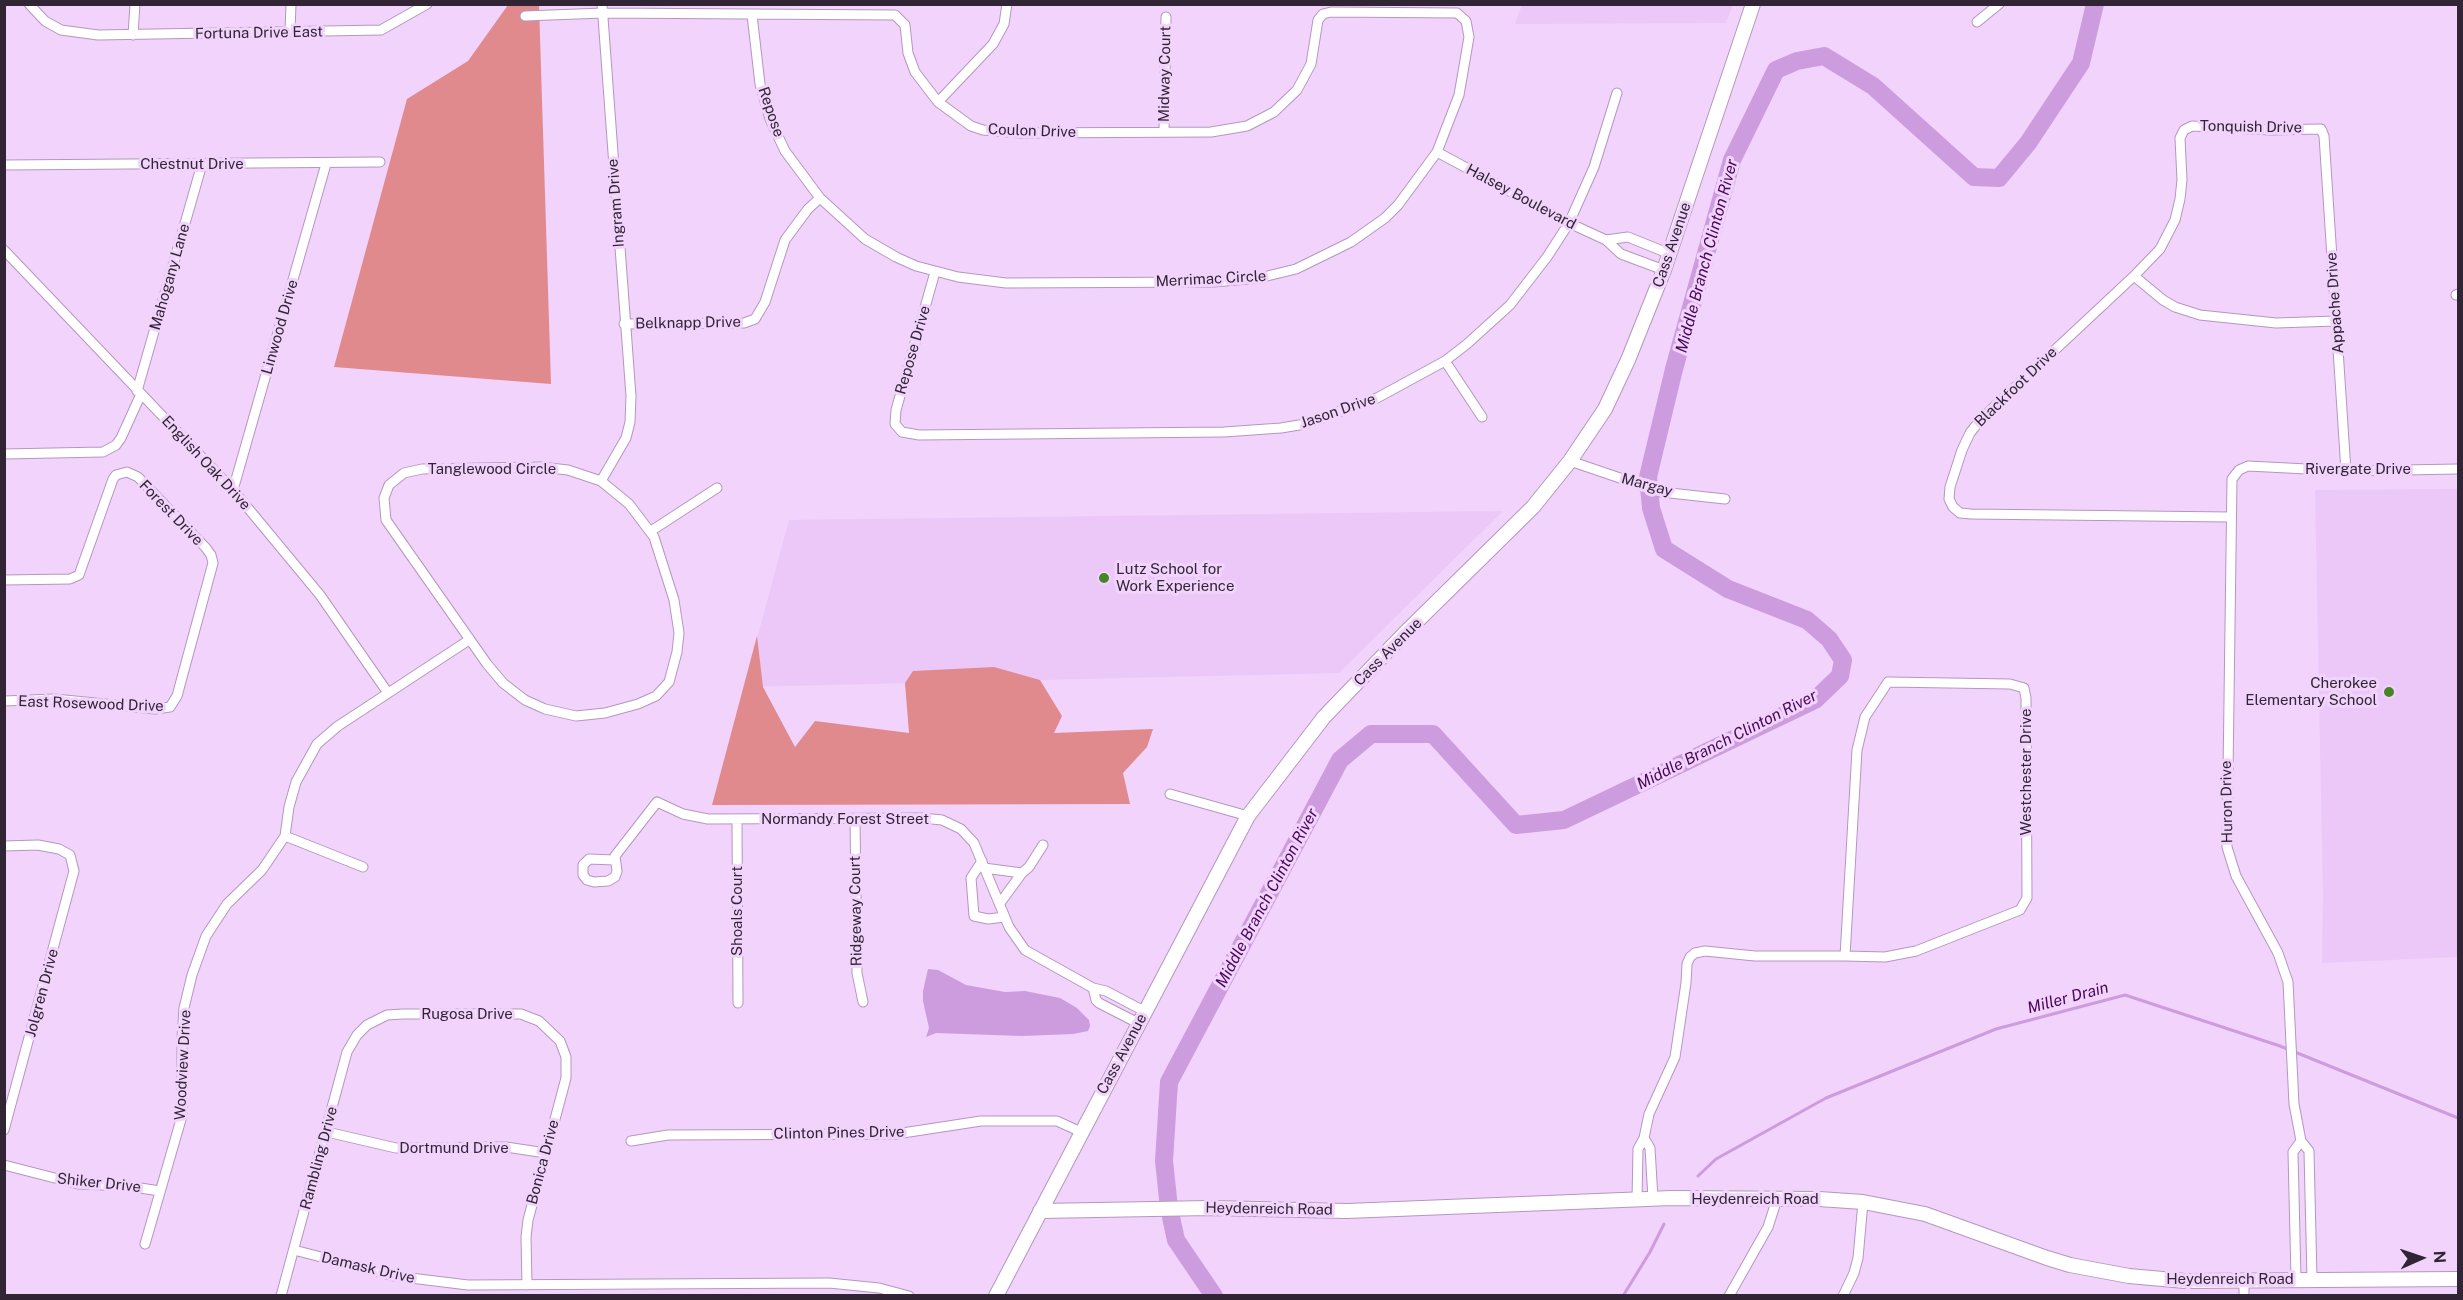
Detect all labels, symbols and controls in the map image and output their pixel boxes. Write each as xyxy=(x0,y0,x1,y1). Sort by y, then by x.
street label: Fortuna Drive East xyxy=(195,23,323,43)
street label: Midway Court xyxy=(1155,26,1175,122)
street label: Repose xyxy=(754,85,788,139)
street label: Tonquish Drive xyxy=(2200,117,2302,137)
street label: Coulon Drive xyxy=(988,120,1076,142)
street label: Chestnut Drive xyxy=(140,155,244,173)
water label: Middle Branch Clinton River xyxy=(1672,157,1742,355)
street label: Ingram Drive xyxy=(604,158,628,248)
street label: Halsey Boulevard xyxy=(1463,160,1579,234)
street label: Cass Avenue xyxy=(1649,200,1695,290)
street label: Mahogany Lane xyxy=(146,222,194,332)
street label: Appache Drive xyxy=(2322,252,2348,354)
street label: Merrimac Circle xyxy=(1155,267,1267,291)
street label: Linwood Drive xyxy=(258,277,302,377)
street label: Repose Drive xyxy=(892,304,934,396)
street label: Belknapp Drive xyxy=(635,313,741,333)
street label: Blackfoot Drive xyxy=(1971,343,2061,431)
street label: Jason Drive xyxy=(1298,390,1378,432)
street label: English Oak Drive xyxy=(158,412,254,514)
street label: Tanglewood Circle xyxy=(428,460,556,478)
street label: Rivergate Drive xyxy=(2305,460,2411,478)
street label: Margay xyxy=(1619,470,1675,500)
street label: Forest Drive xyxy=(135,476,207,550)
place label: Lutz School for Work Experience xyxy=(1116,560,1234,595)
marker: Lutz School for Work Experience xyxy=(1097,571,1111,585)
street label: Cass Avenue xyxy=(1350,614,1426,690)
place label: Cherokee Elementary School xyxy=(2245,674,2377,709)
marker: Cherokee Elementary School xyxy=(2382,685,2396,699)
water label: Middle Branch Clinton River xyxy=(1634,686,1820,794)
street label: East Rosewood Drive xyxy=(18,692,164,716)
street label: Westchester Drive xyxy=(2017,708,2035,836)
street label: Huron Drive xyxy=(2217,760,2237,844)
water label: Middle Branch Clinton River xyxy=(1212,805,1322,991)
street label: Normandy Forest Street xyxy=(761,810,929,828)
street label: Ridgeway Court xyxy=(846,856,866,966)
street label: Shoals Court xyxy=(728,866,746,956)
street label: Jolgren Drive xyxy=(22,947,62,1039)
water label: Miller Drain xyxy=(2025,978,2111,1018)
street label: Rugosa Drive xyxy=(421,1005,513,1023)
street label: Woodview Drive xyxy=(171,1009,195,1121)
street label: Cass Avenue xyxy=(1093,1011,1151,1097)
street label: Rambling Drive xyxy=(297,1104,341,1212)
street label: Bonica Drive xyxy=(523,1118,563,1206)
street label: Clinton Pines Drive xyxy=(773,1123,905,1143)
street label: Dortmund Drive xyxy=(399,1139,509,1157)
street label: Shiker Drive xyxy=(56,1170,142,1196)
street label: Heydenreich Road xyxy=(1691,1190,1819,1208)
street label: Heydenreich Road xyxy=(1205,1199,1333,1219)
north arrow xyxy=(2391,1228,2451,1288)
street label: Damask Drive xyxy=(319,1248,417,1288)
text: N xyxy=(2430,1250,2449,1264)
street label: Heydenreich Road xyxy=(2166,1270,2294,1288)

